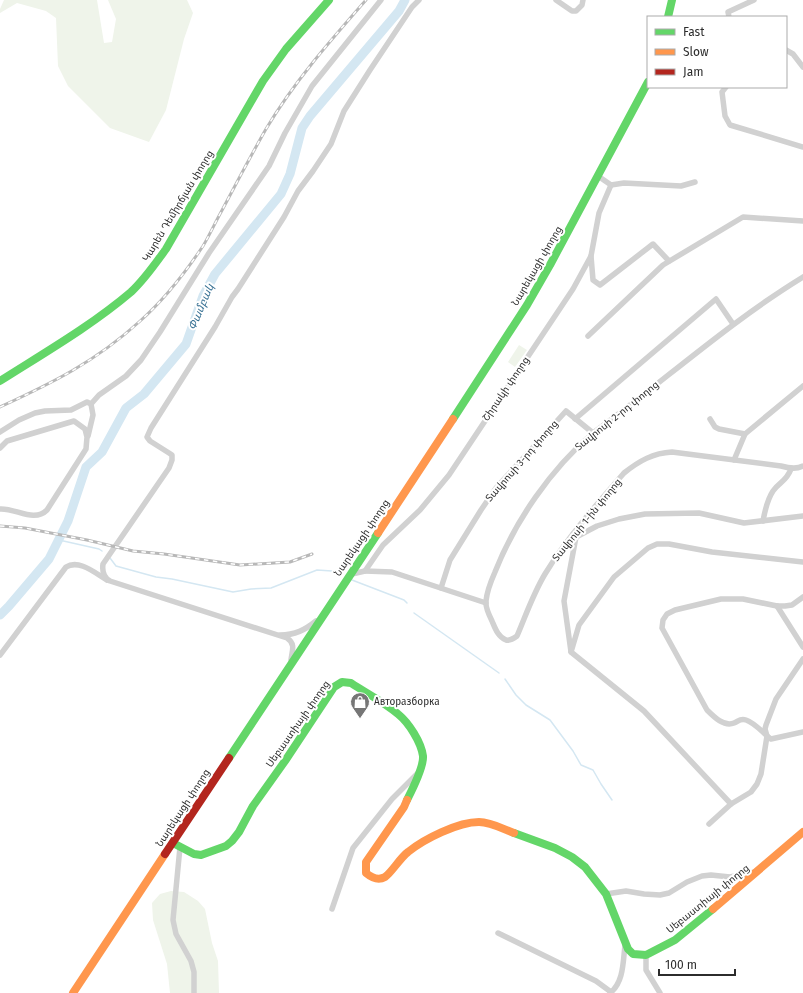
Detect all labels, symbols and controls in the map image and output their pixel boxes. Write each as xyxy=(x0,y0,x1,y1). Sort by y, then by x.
legend xyxy=(647,16,787,88)
text: Fast xyxy=(683,25,705,39)
text: Slow xyxy=(683,45,709,59)
text: Jam xyxy=(683,65,703,79)
street label: Կարեն Դեմիրճյան փողոց xyxy=(140,148,216,264)
street label: Նարեկացի փողոց xyxy=(509,224,565,308)
water label: Փամբակ xyxy=(185,282,217,332)
street label: Շիրակի փողոց xyxy=(480,354,532,424)
street label: Տավրոսի 2-րդ փողոց xyxy=(573,379,661,453)
street label: Տավրոսի 3-րդ փողոց xyxy=(483,418,561,504)
street label: Տավրոսի 1-ին փողոց xyxy=(550,476,624,564)
street label: Նարեկացի փողոց xyxy=(332,497,392,579)
street label: Սեբաստիայի փողոց xyxy=(264,678,332,770)
shop icon: Авторазборка xyxy=(349,691,371,719)
place label: Авторазборка xyxy=(374,696,440,708)
street label: Նարեկացի փողոց xyxy=(153,767,213,849)
street label: Սեբաստիայի փողոց xyxy=(664,862,752,936)
scale bar xyxy=(659,951,735,977)
text: 100 m xyxy=(665,958,697,972)

